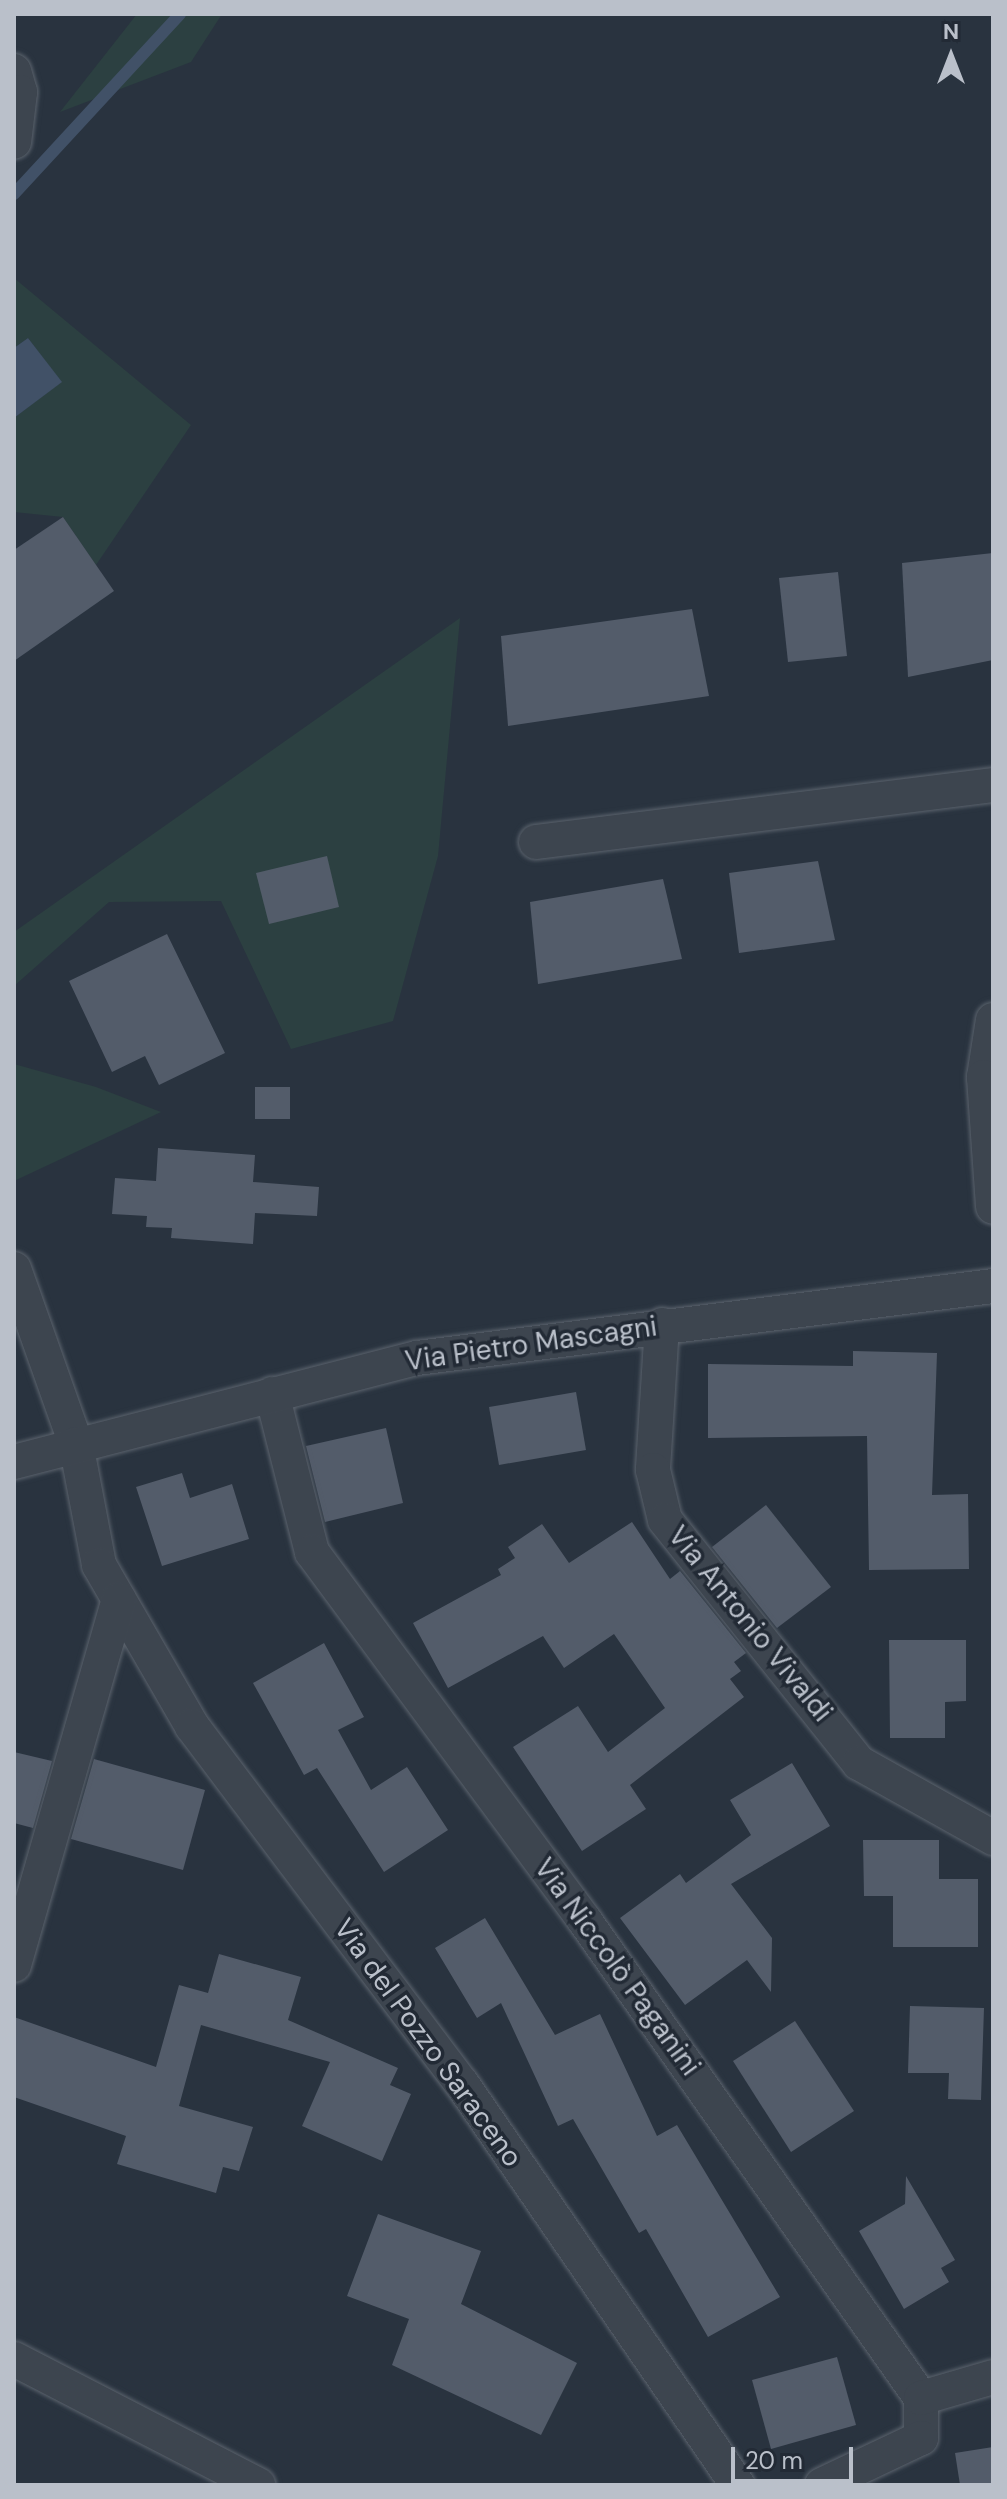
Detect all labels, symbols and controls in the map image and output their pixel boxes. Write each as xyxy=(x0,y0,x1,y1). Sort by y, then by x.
north arrow xyxy=(911,16,991,96)
text: N xyxy=(943,17,959,46)
street label: Via Pietro Mascagni xyxy=(403,1310,659,1378)
street label: Via Antonio Vivaldi xyxy=(661,1519,839,1729)
street label: Via Niccolò Paganini xyxy=(527,1852,707,2082)
street label: Via del Pozzo Saraceno xyxy=(327,1912,529,2174)
scale bar xyxy=(735,2431,857,2481)
text: 20 m xyxy=(745,2445,803,2476)

